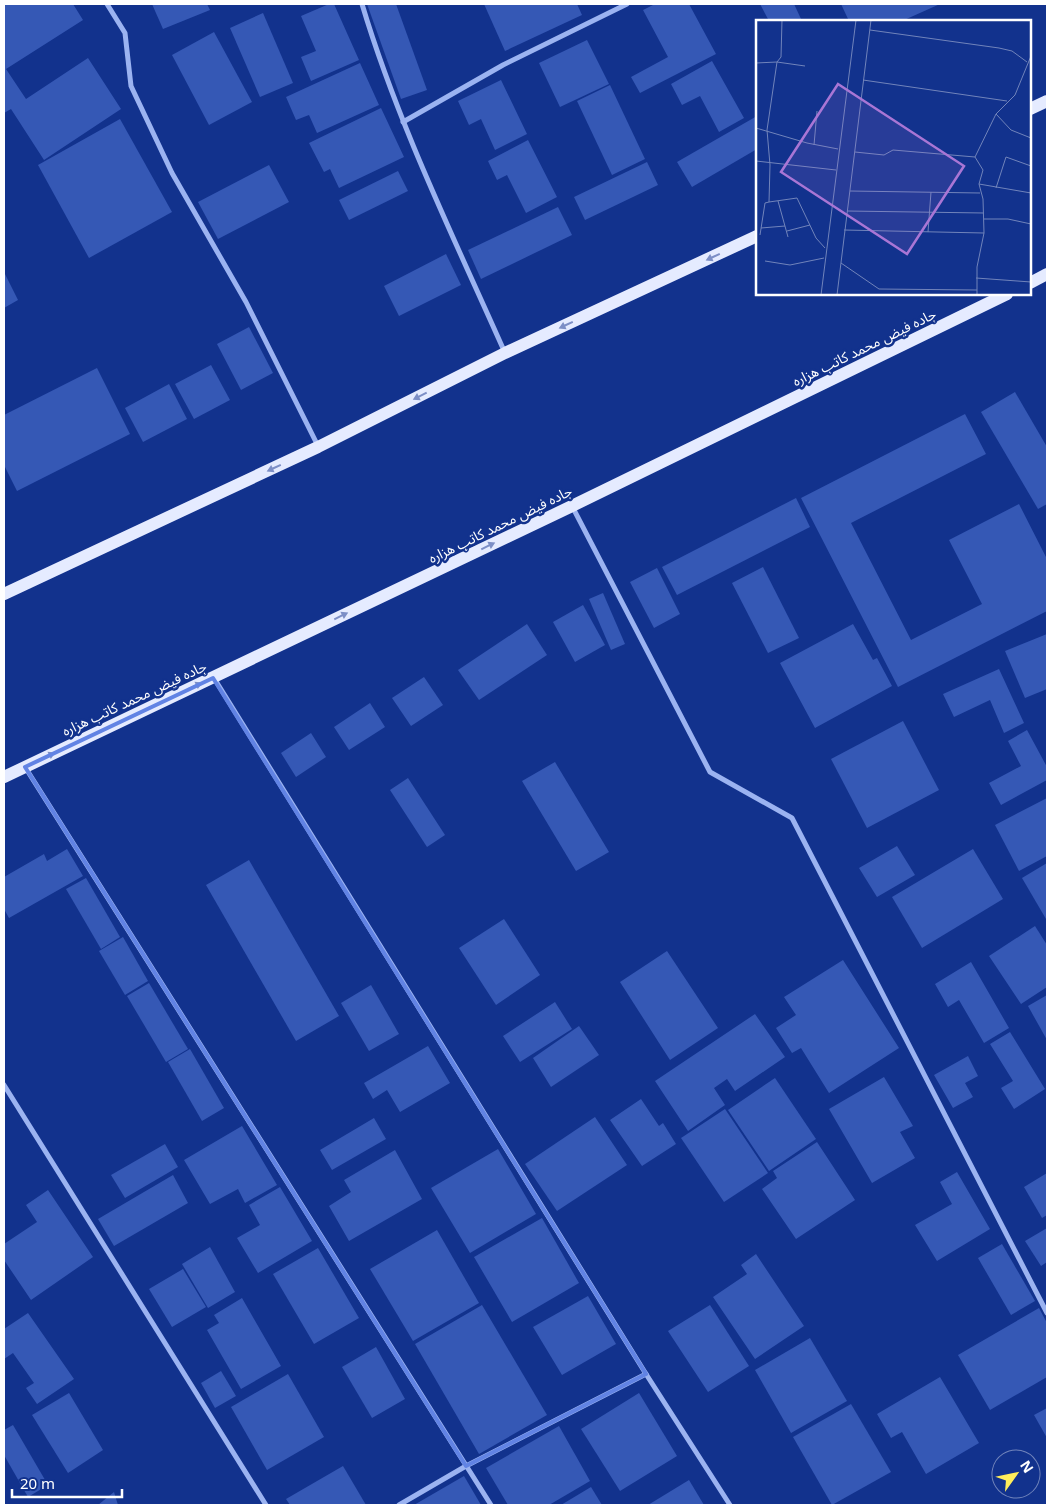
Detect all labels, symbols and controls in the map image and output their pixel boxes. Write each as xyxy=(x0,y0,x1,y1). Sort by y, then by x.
inset map xyxy=(756,20,1031,295)
one-way arrow xyxy=(706,253,720,261)
street label: جاده فیض محمد کاتب هزاره xyxy=(789,304,939,390)
one-way arrow xyxy=(559,321,573,329)
one-way arrow xyxy=(412,392,427,400)
one-way arrow xyxy=(267,464,281,472)
street label: جاده فیض محمد کاتب هزاره xyxy=(425,481,575,567)
one-way arrow xyxy=(481,542,495,550)
one-way arrow xyxy=(334,612,348,620)
street label: جاده فیض محمد کاتب هزاره xyxy=(59,656,209,740)
one-way arrow xyxy=(188,682,202,690)
one-way arrow xyxy=(41,752,55,760)
north arrow xyxy=(991,1449,1041,1499)
text: N xyxy=(1016,1457,1038,1477)
scale bar xyxy=(12,1466,122,1498)
text: 20 m xyxy=(20,1473,55,1493)

